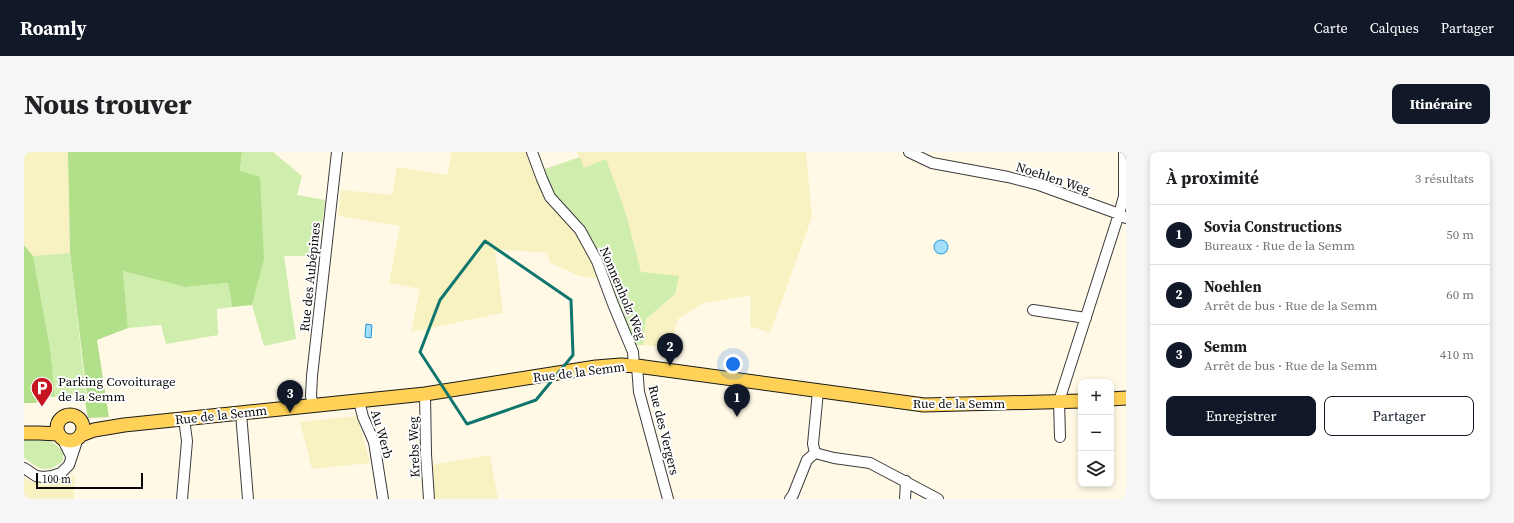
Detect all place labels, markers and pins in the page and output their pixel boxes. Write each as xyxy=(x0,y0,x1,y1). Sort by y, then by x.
pin: 2 xyxy=(657,333,683,366)
place label: Parking Covoiturage de la Semm xyxy=(58,373,176,405)
parking icon: Parking Covoiturage de la Semm xyxy=(29,375,55,408)
pin: 3 xyxy=(277,380,303,413)
pin: 1 xyxy=(724,384,750,417)

